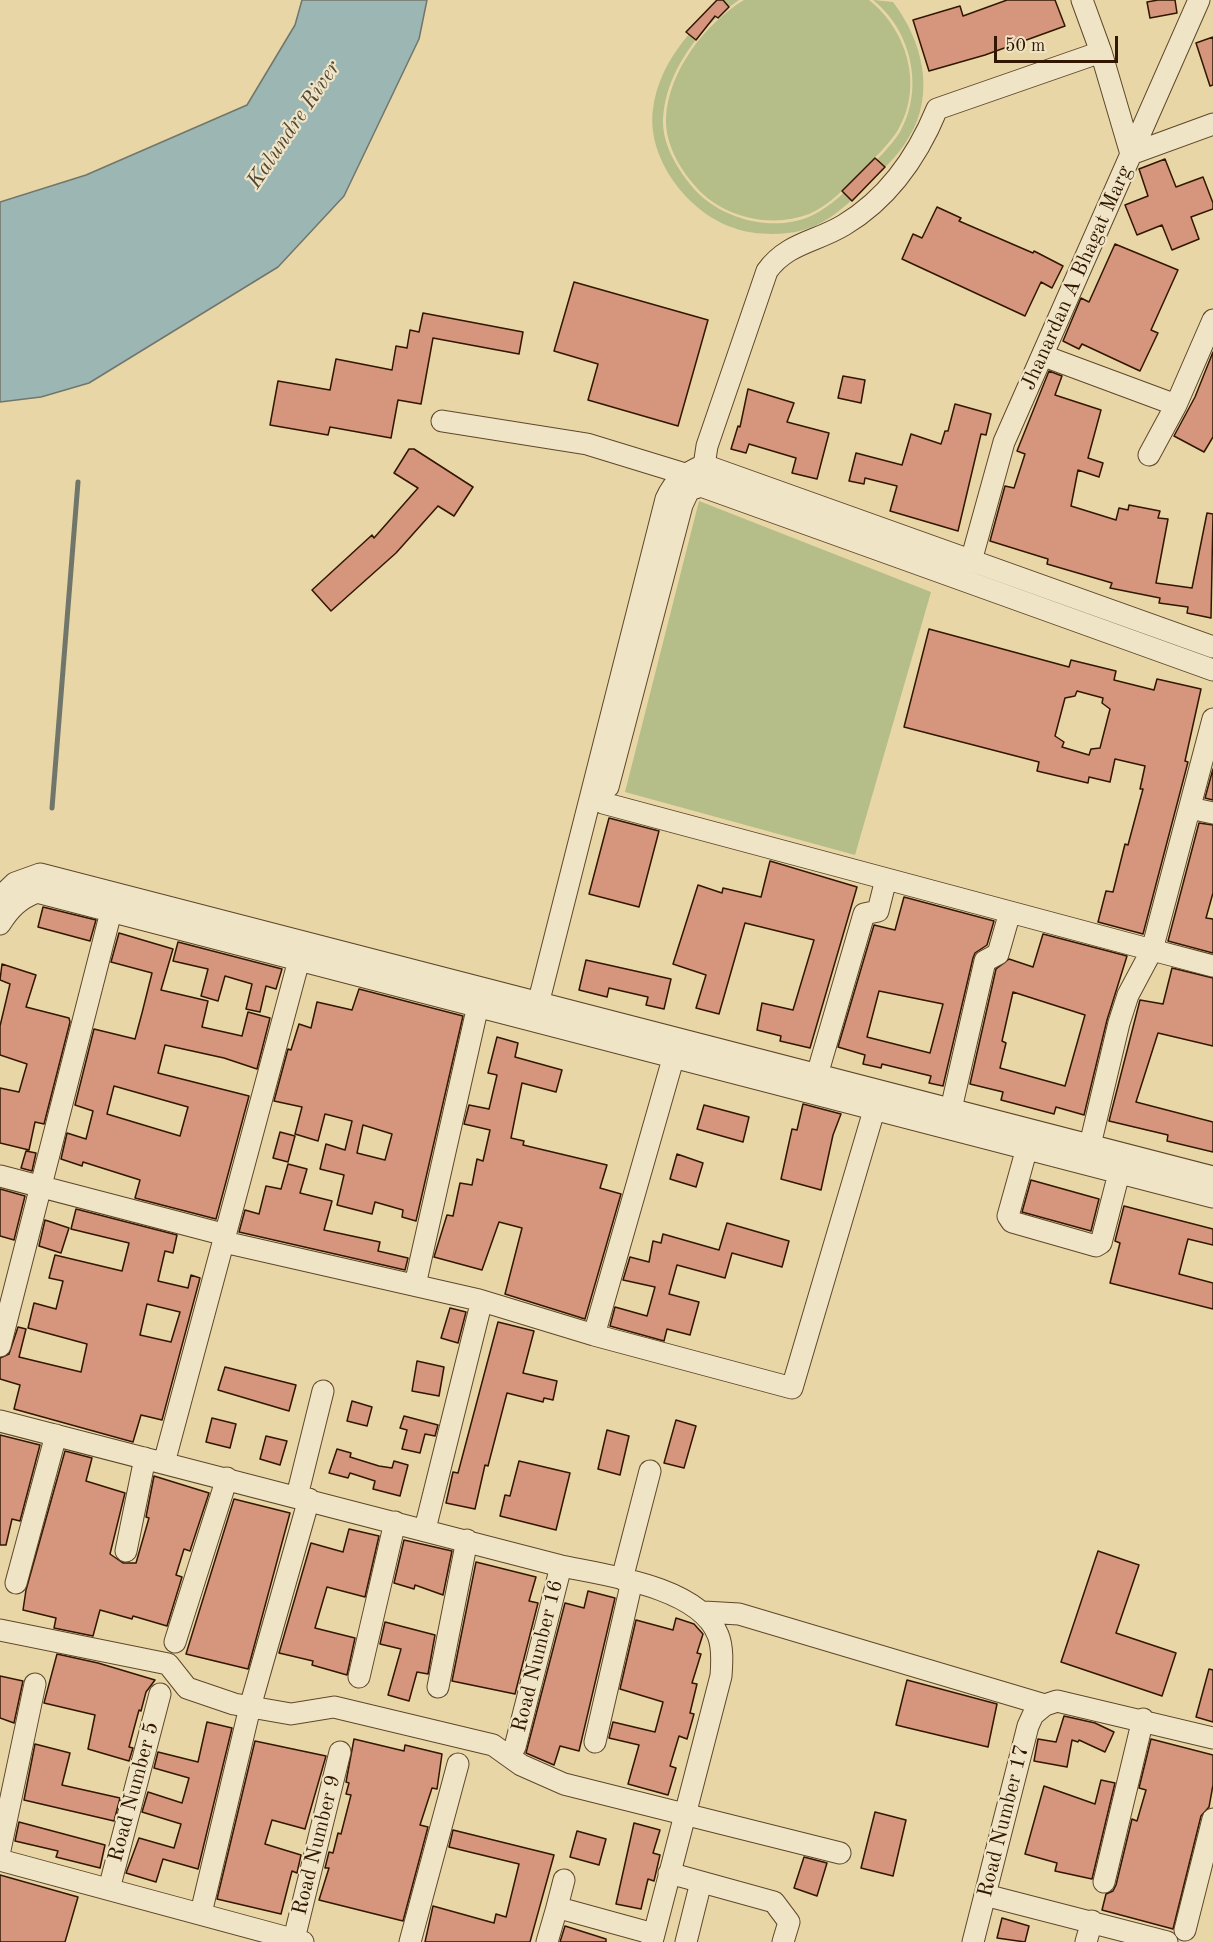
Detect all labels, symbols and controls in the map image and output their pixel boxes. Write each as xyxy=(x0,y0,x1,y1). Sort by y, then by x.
scale bar xyxy=(997,24,1122,62)
text: 50 m xyxy=(1005,37,1045,55)
water label: Kalundre River xyxy=(242,56,346,194)
street label: Jhanardan A Bhagat Marg xyxy=(1016,162,1138,394)
street label: Road Number 16 xyxy=(507,1577,569,1735)
street label: Road Number 5 xyxy=(103,1719,165,1865)
street label: Road Number 17 xyxy=(973,1742,1035,1900)
street label: Road Number 9 xyxy=(287,1772,347,1918)

